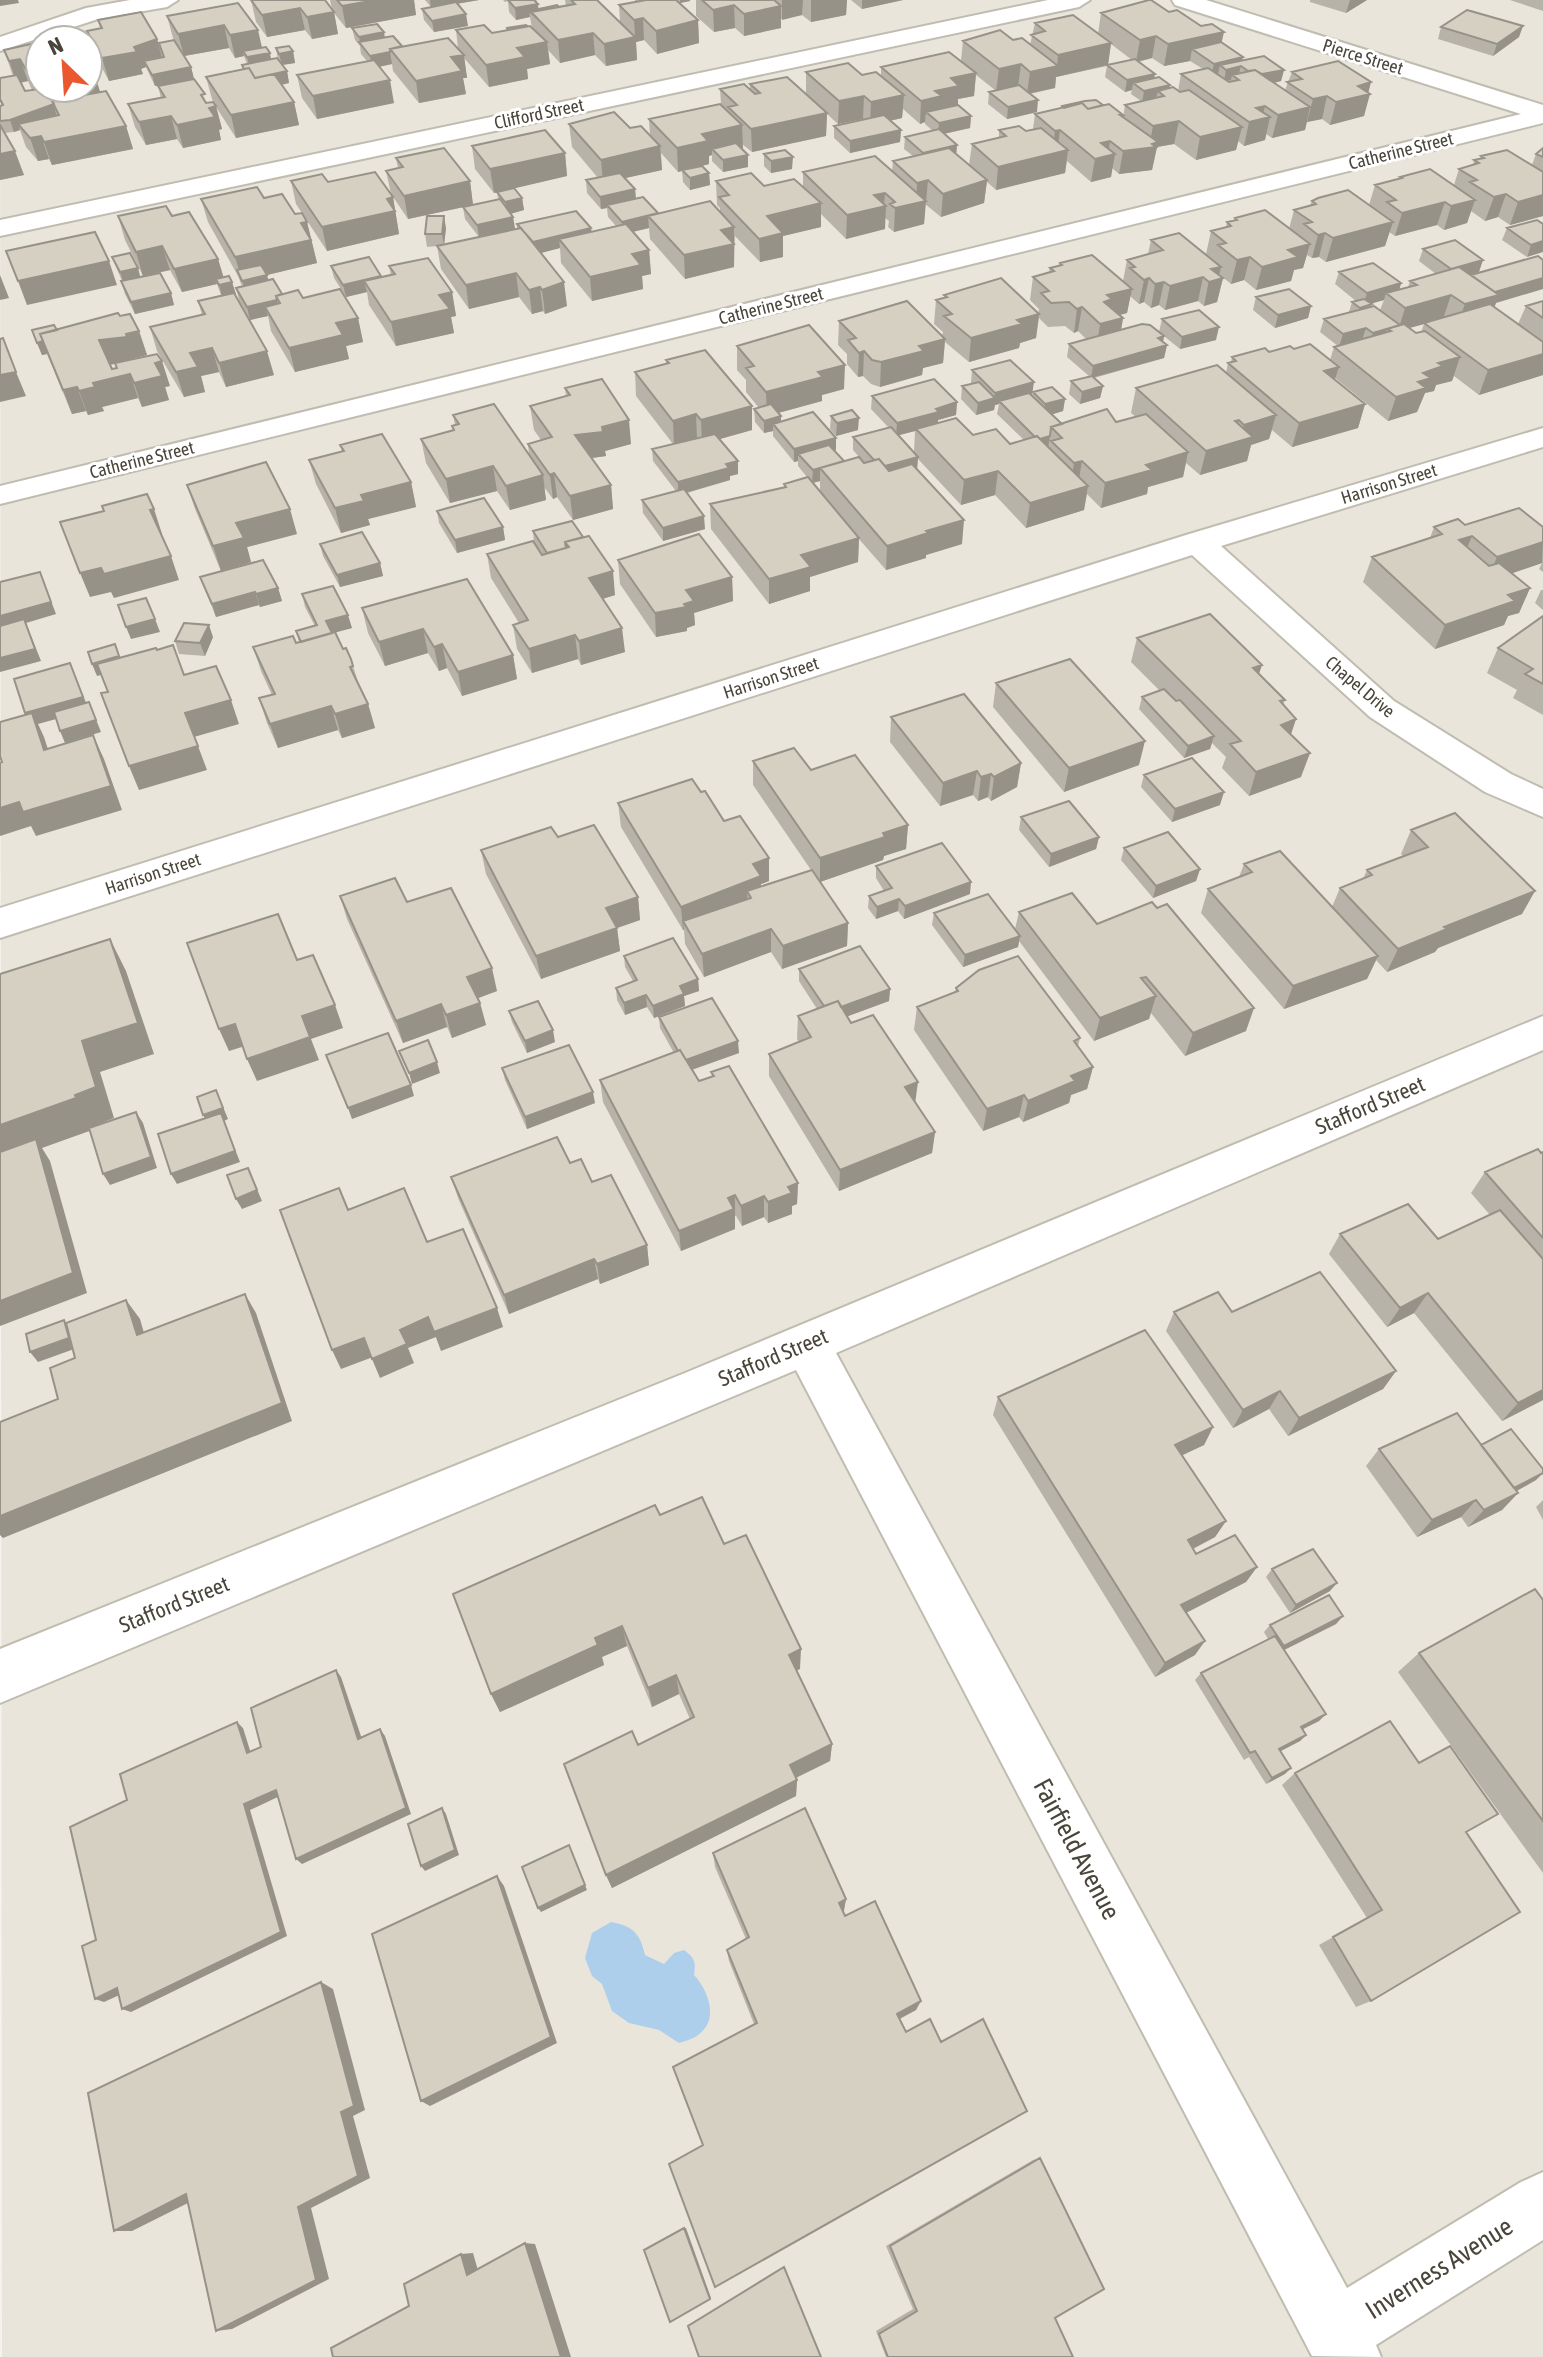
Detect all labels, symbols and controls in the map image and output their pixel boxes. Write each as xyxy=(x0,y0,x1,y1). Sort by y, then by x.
north arrow xyxy=(24,24,104,104)
text: N xyxy=(44,31,67,60)
street label: Pierce Street xyxy=(1320,34,1406,79)
street label: Clifford Street xyxy=(492,94,586,133)
street label: Catherine Street xyxy=(1346,127,1455,174)
street label: Catherine Street xyxy=(716,282,825,329)
street label: Catherine Street xyxy=(87,436,196,483)
street label: Harrison Street xyxy=(1338,459,1439,508)
street label: Harrison Street xyxy=(720,652,821,703)
street label: Chapel Drive xyxy=(1321,652,1399,722)
street label: Harrison Street xyxy=(102,848,203,899)
street label: Stafford Street xyxy=(1311,1070,1429,1140)
street label: Stafford Street xyxy=(714,1322,832,1392)
street label: Stafford Street xyxy=(115,1570,233,1638)
street label: Fairfield Avenue xyxy=(1027,1774,1127,1924)
street label: Inverness Avenue xyxy=(1360,2211,1518,2325)

